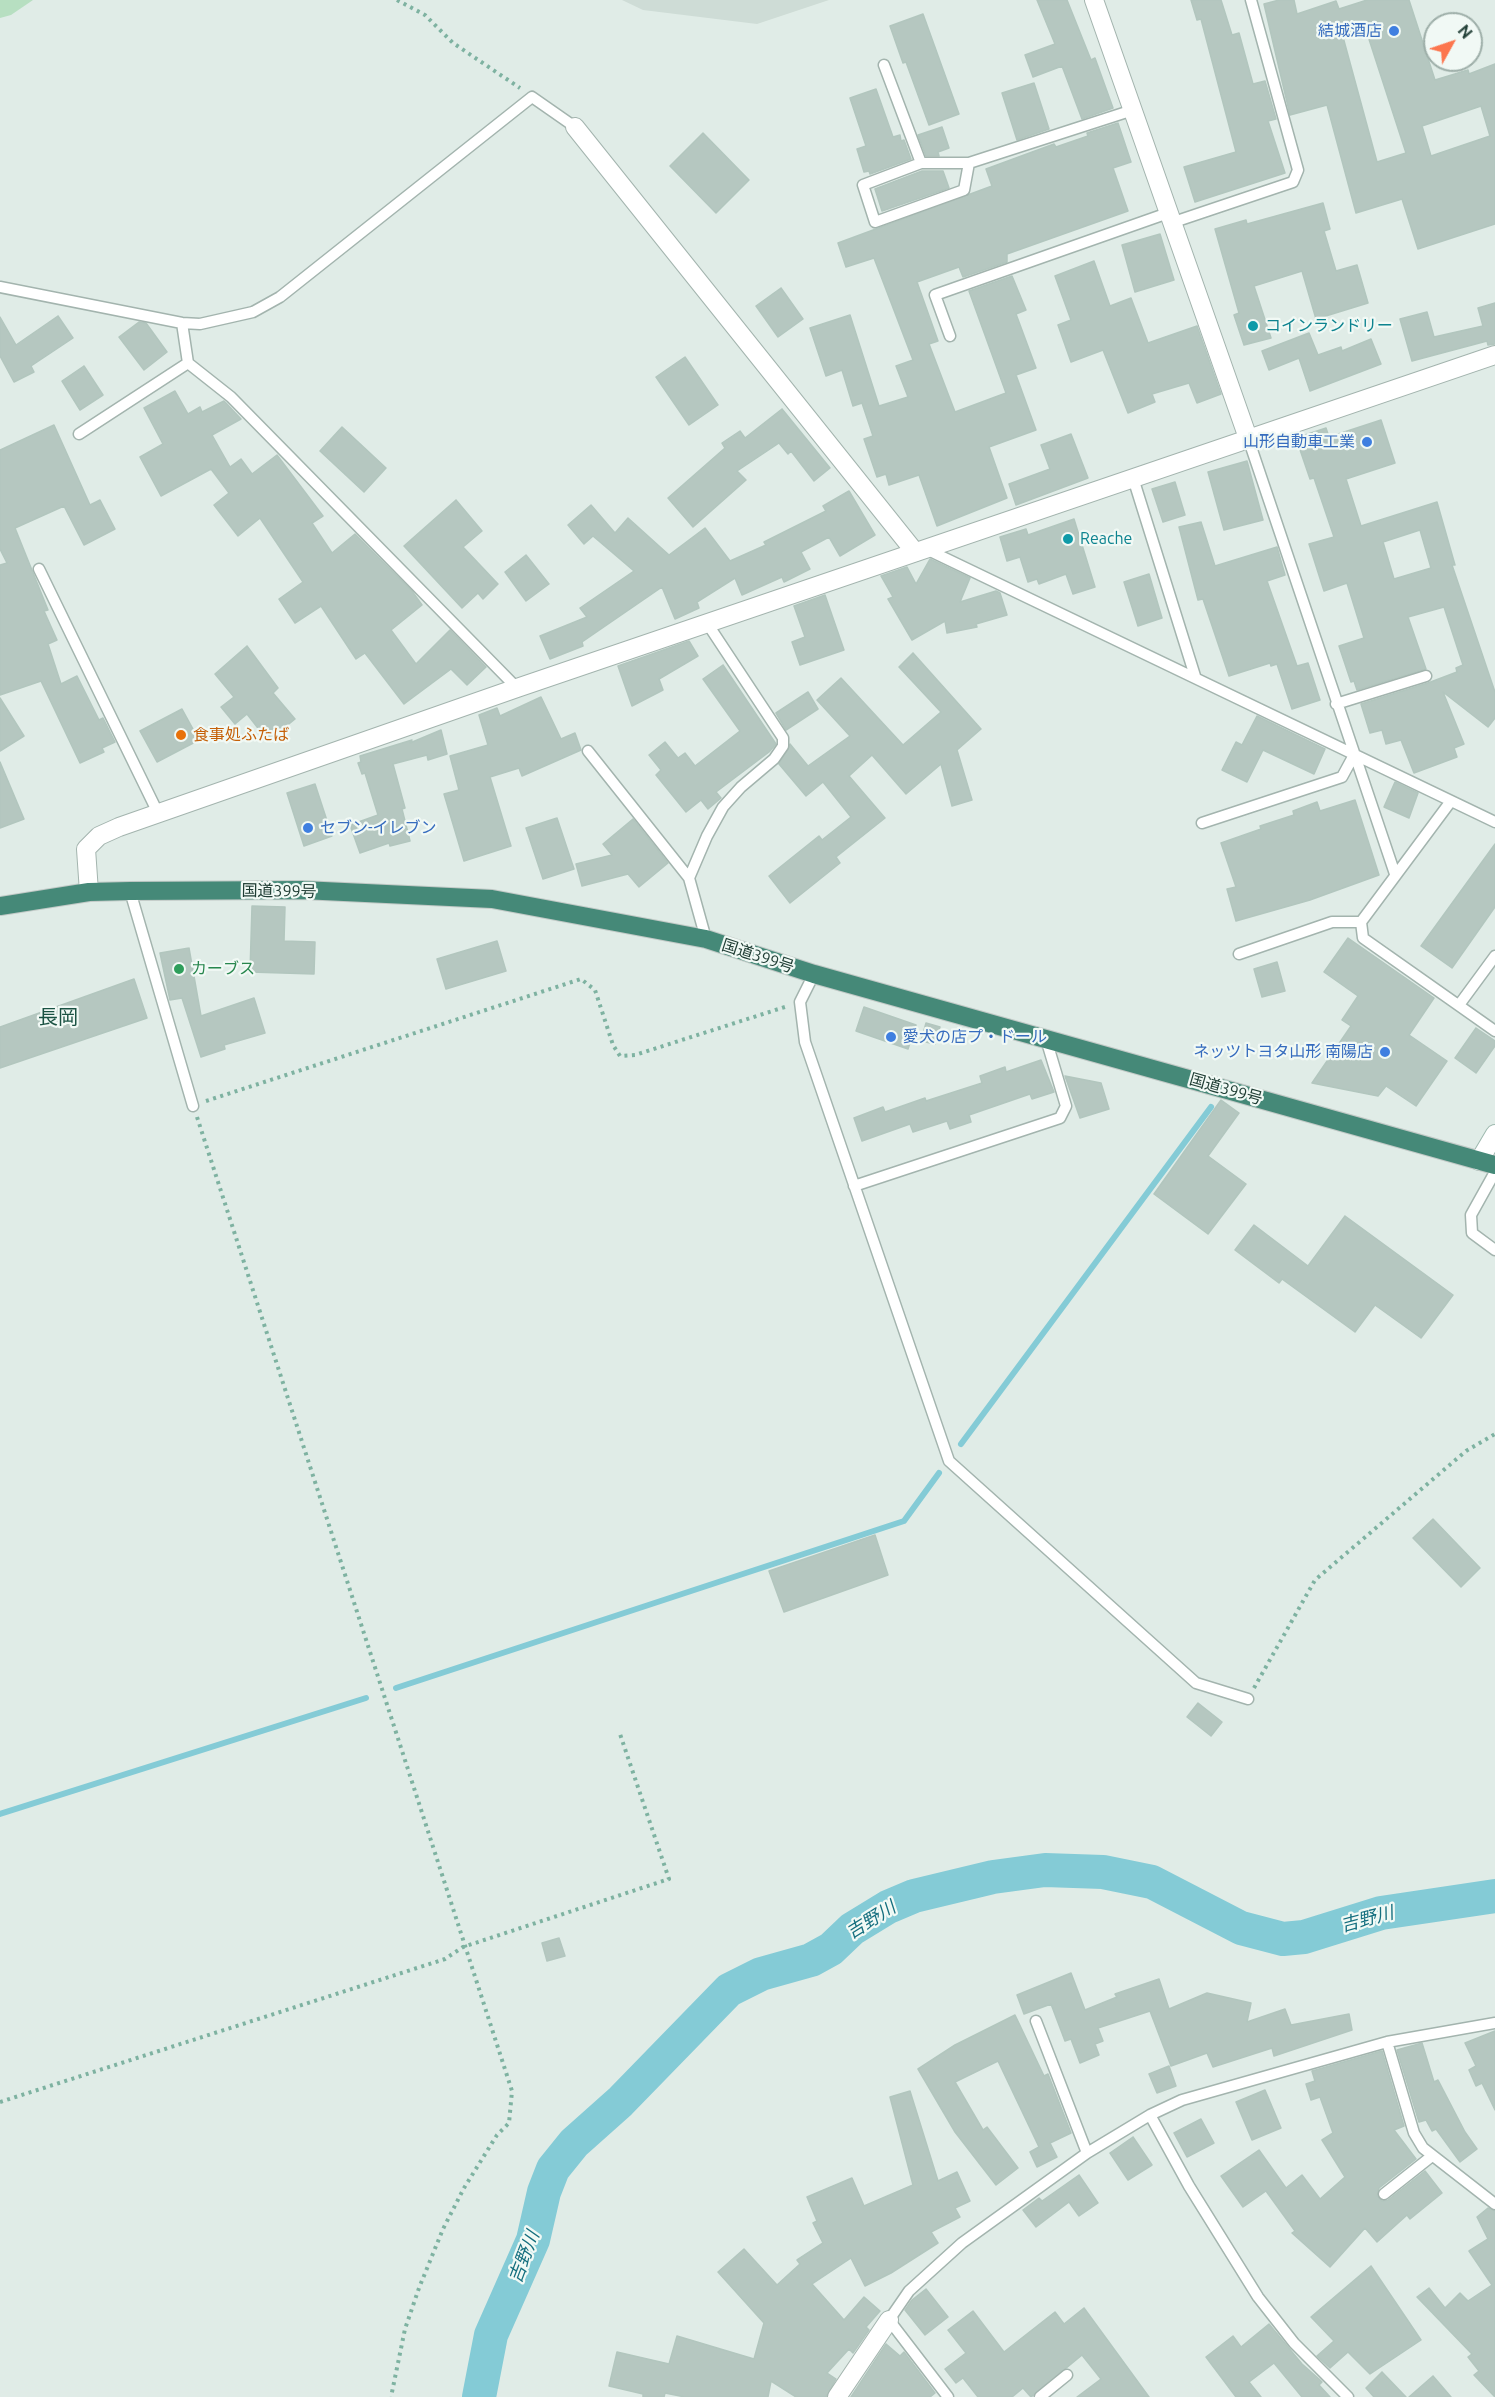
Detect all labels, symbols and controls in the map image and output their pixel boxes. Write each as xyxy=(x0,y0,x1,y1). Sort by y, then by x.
north arrow xyxy=(1423,12,1483,72)
place label: 結城酒店 xyxy=(1318,21,1382,41)
text: N xyxy=(1455,21,1476,42)
marker: 結城酒店 xyxy=(1387,24,1401,38)
place label: コインランドリー xyxy=(1265,316,1393,336)
marker: コインランドリー xyxy=(1246,319,1260,333)
place label: 山形自動車工業 xyxy=(1243,432,1355,452)
marker: 山形自動車工業 xyxy=(1360,435,1374,449)
place label: Reache xyxy=(1080,529,1132,549)
marker: Reache xyxy=(1061,532,1075,546)
place label: 食事処ふたば xyxy=(193,725,289,745)
marker: 食事処ふたば xyxy=(174,728,188,742)
place label: セブン-イレブン xyxy=(320,818,437,838)
marker: セブン-イレブン xyxy=(301,821,315,835)
street label: 国道399号 xyxy=(241,881,317,901)
street label: 国道399号 xyxy=(719,935,797,977)
place label: カーブス xyxy=(191,959,255,979)
marker: カーブス xyxy=(172,962,186,976)
district label: 長岡 xyxy=(38,1005,78,1029)
place label: 愛犬の店プ・ドール xyxy=(903,1027,1047,1047)
marker: 愛犬の店プ・ドール xyxy=(884,1030,898,1044)
place label: ネッツトヨタ山形 南陽店 xyxy=(1193,1042,1373,1062)
marker: ネッツトヨタ山形 南陽店 xyxy=(1378,1045,1392,1059)
street label: 国道399号 xyxy=(1187,1069,1265,1109)
water label: 吉野川 xyxy=(842,1897,900,1943)
water label: 吉野川 xyxy=(1338,1902,1396,1936)
water label: 吉野川 xyxy=(504,2228,544,2286)

